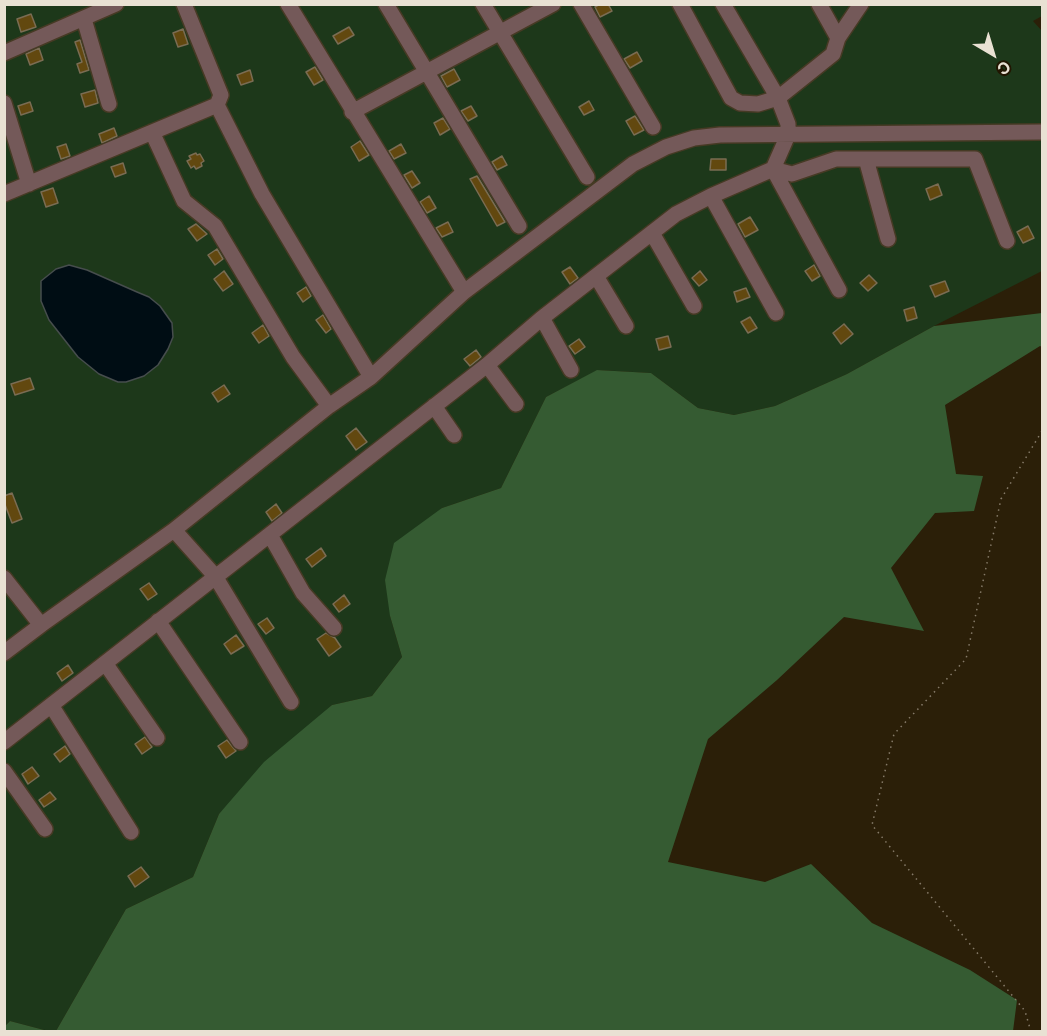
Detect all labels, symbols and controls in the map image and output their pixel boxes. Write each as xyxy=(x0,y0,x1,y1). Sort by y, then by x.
north arrow xyxy=(963,24,1023,84)
text: С xyxy=(993,57,1015,80)

